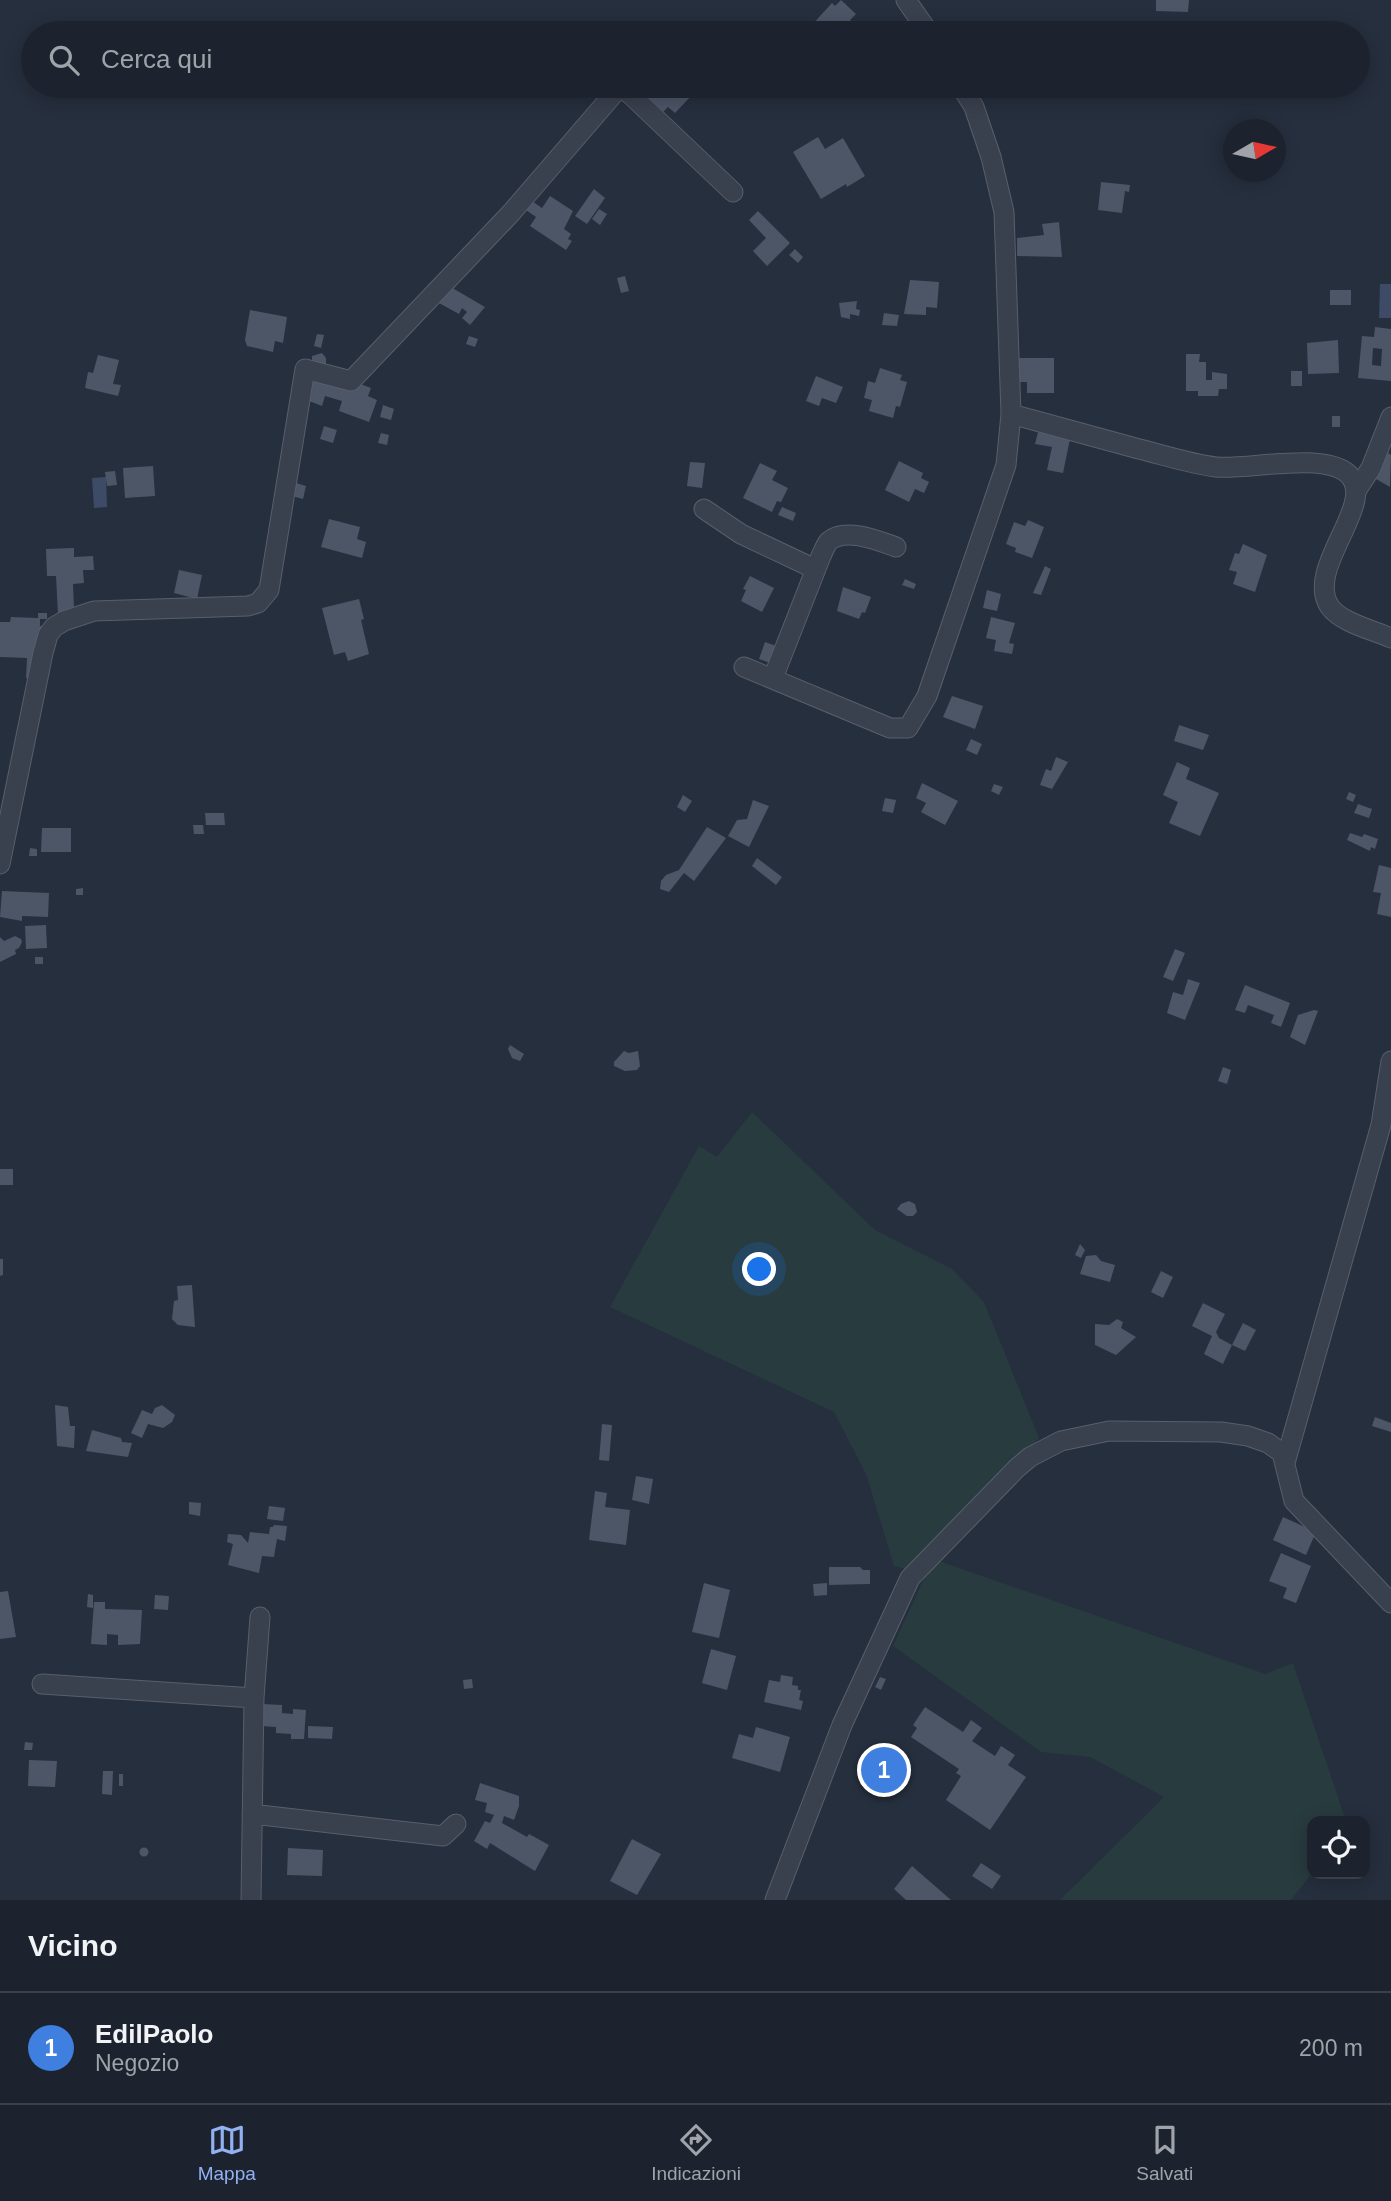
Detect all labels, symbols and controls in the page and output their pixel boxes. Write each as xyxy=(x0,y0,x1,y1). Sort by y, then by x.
search box xyxy=(21,21,1370,98)
icon: search xyxy=(45,41,83,79)
text: Cerca qui xyxy=(101,44,212,74)
north arrow xyxy=(1223,119,1286,182)
your location xyxy=(742,1252,776,1286)
pin: 1 xyxy=(861,1744,907,1796)
map controls xyxy=(1307,1816,1370,1879)
button: locate xyxy=(1307,1816,1370,1879)
text: Vicino xyxy=(28,1929,117,1962)
text: EdilPaolo xyxy=(95,2019,213,2049)
text: 1 xyxy=(45,2035,57,2061)
text: 200 m xyxy=(1299,2035,1363,2061)
text: Negozio xyxy=(95,2050,179,2076)
tab: Mappa xyxy=(198,2121,256,2185)
tab: Indicazioni xyxy=(651,2121,741,2185)
tab: Salvati xyxy=(1136,2121,1193,2185)

